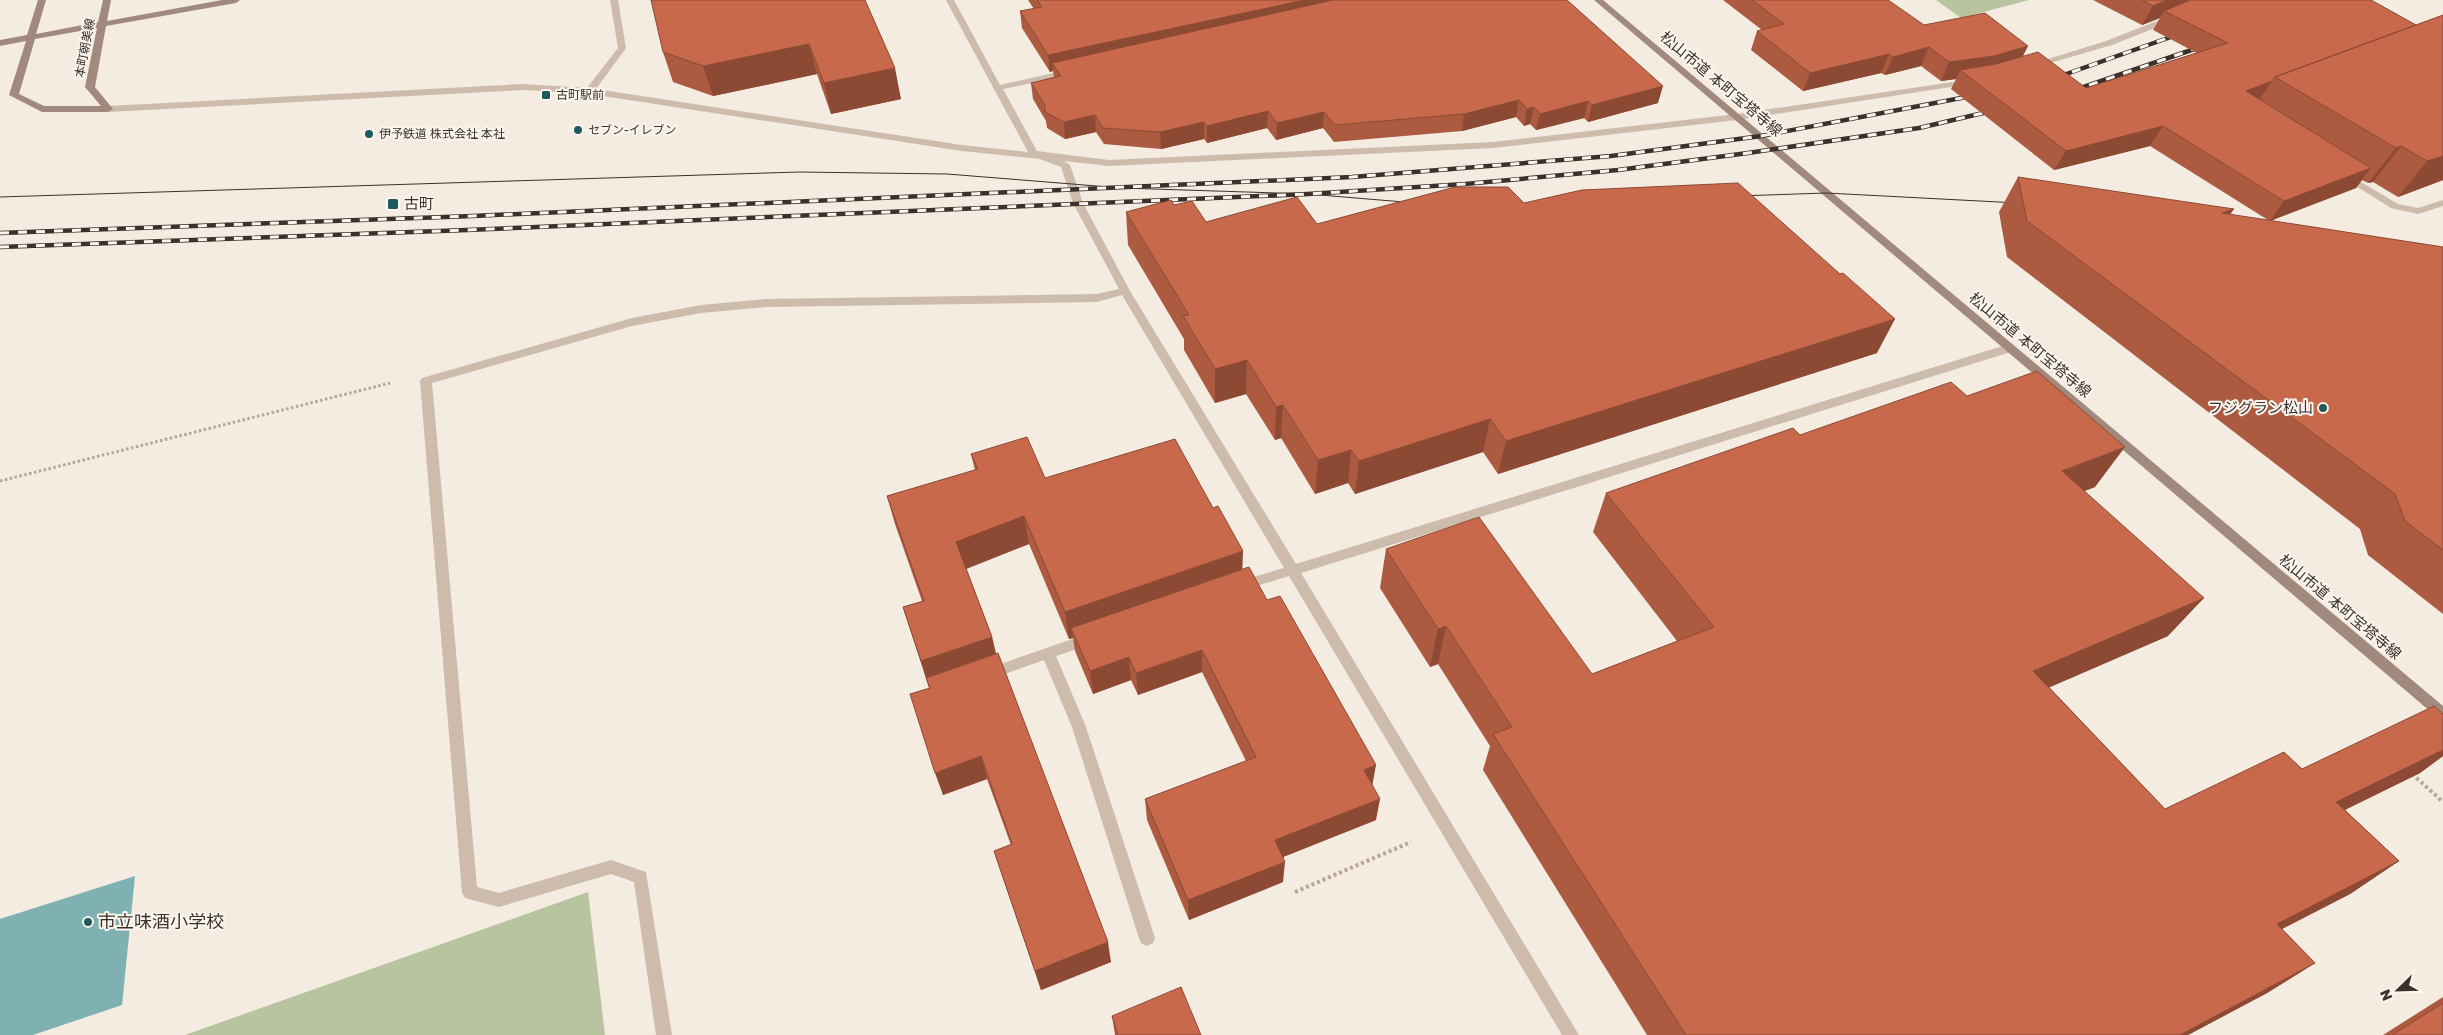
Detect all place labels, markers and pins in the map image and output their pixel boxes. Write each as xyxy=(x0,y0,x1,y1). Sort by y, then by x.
place label: 古町駅前 xyxy=(556,87,604,102)
marker: 古町駅前 xyxy=(540,89,552,101)
place label: セブン-イレブン xyxy=(588,122,677,137)
marker: セブン-イレブン xyxy=(572,124,584,136)
place label: 伊予鉄道 株式会社 本社 xyxy=(379,126,505,141)
marker: 伊予鉄道 株式会社 本社 xyxy=(363,128,375,140)
place label: 古町 xyxy=(404,194,434,212)
marker: 古町 xyxy=(386,197,400,211)
place label: フジグラン松山 xyxy=(2208,398,2313,416)
marker: フジグラン松山 xyxy=(2317,402,2329,414)
place label: 市立味酒小学校 xyxy=(98,910,224,932)
marker: 市立味酒小学校 xyxy=(82,916,94,928)

